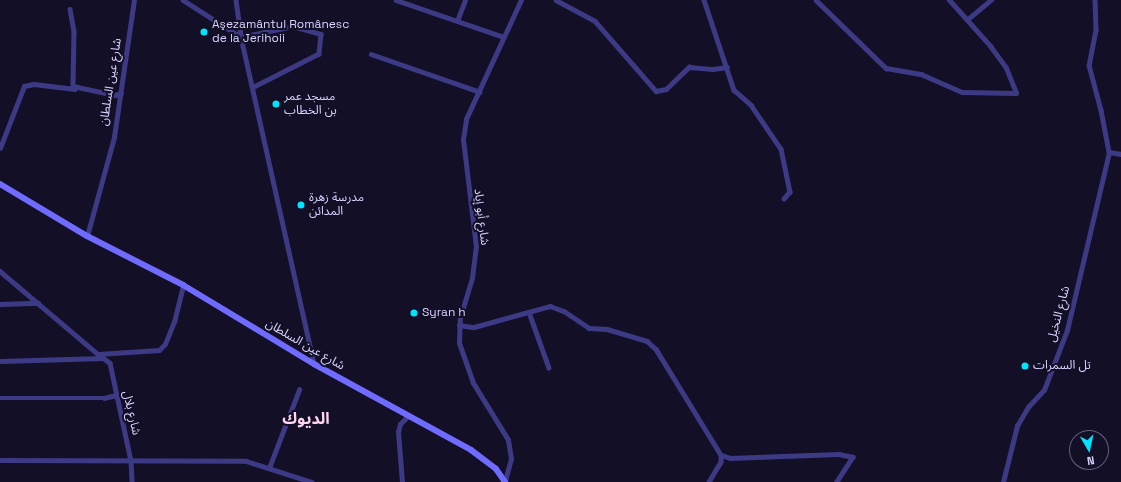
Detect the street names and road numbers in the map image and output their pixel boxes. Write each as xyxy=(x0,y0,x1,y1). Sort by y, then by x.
street label: شارع عين السلطان xyxy=(97,37,125,127)
street label: شارع أبو إياد xyxy=(470,188,492,246)
street label: شارع النخيل xyxy=(1045,284,1073,344)
street label: شارع عين السلطان xyxy=(263,317,347,373)
street label: شارع بلال xyxy=(119,389,143,437)

